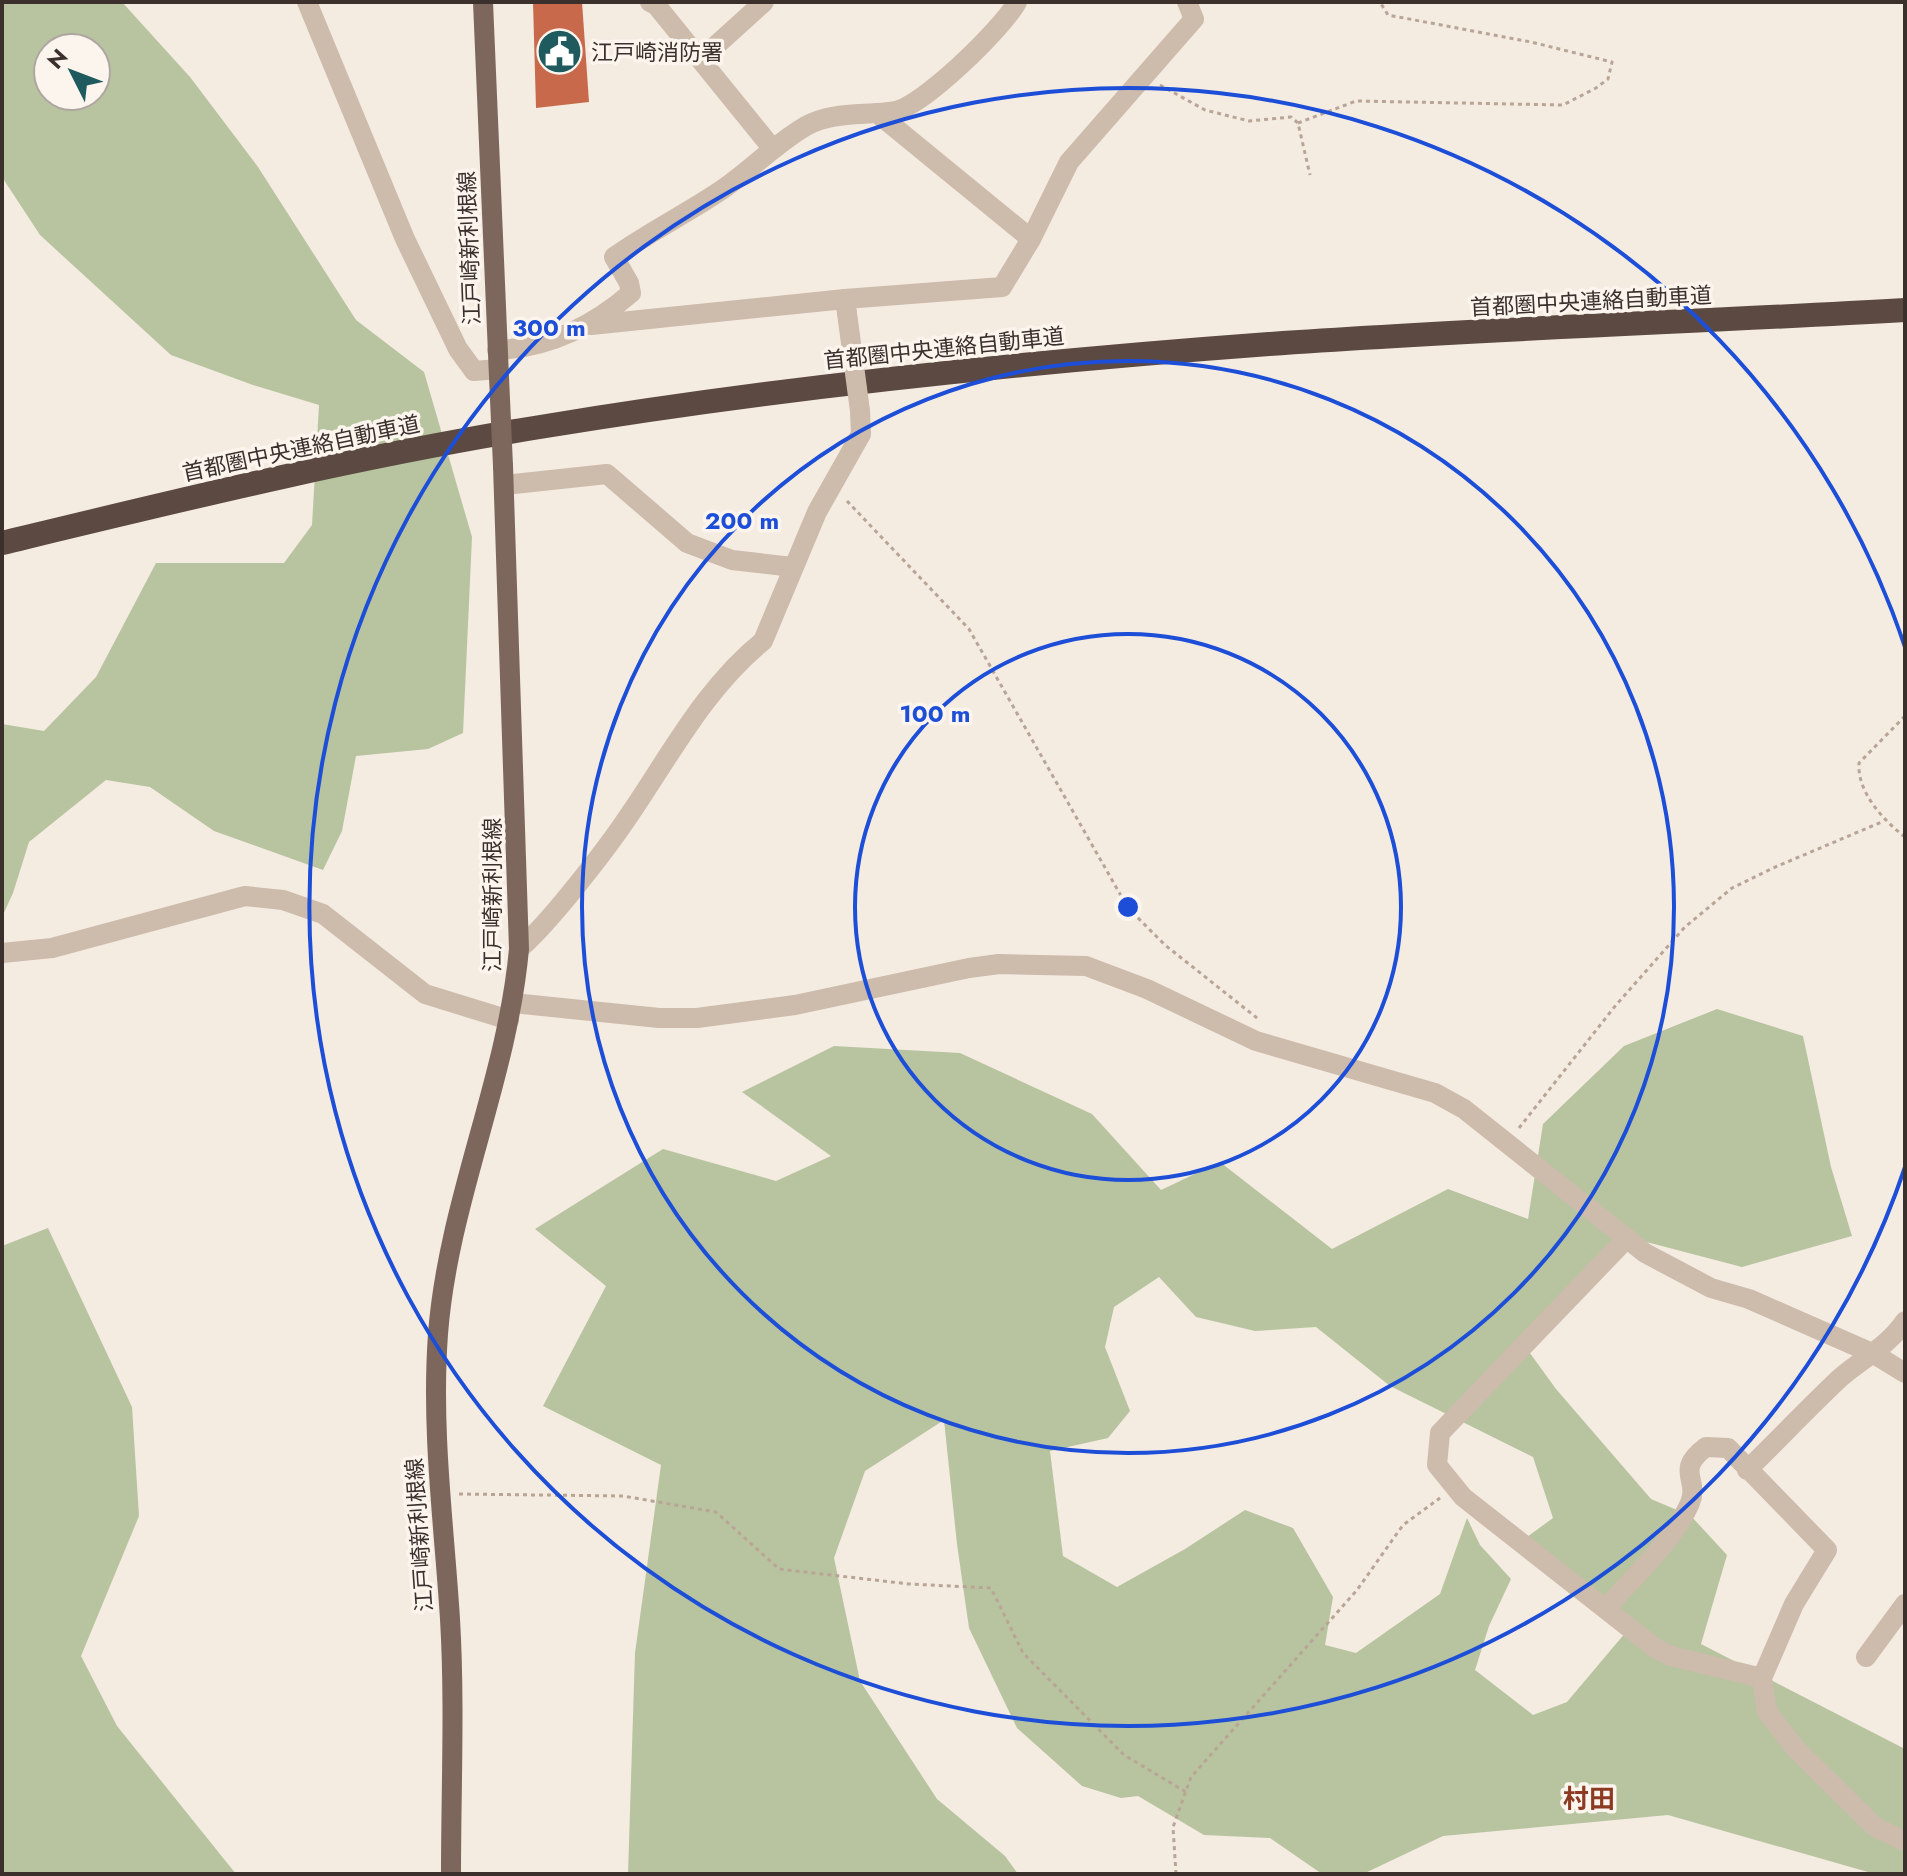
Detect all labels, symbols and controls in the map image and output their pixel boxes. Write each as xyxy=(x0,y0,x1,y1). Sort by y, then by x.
public building icon: 江戸崎消防署 xyxy=(536,28,584,76)
north arrow xyxy=(32,32,112,112)
place label: 江戸崎消防署 xyxy=(591,36,723,68)
text: N xyxy=(39,41,75,76)
street label: 江戸崎新利根線 xyxy=(450,170,488,326)
street label: 首都圏中央連絡自動車道 xyxy=(1469,279,1713,323)
text: 300 m xyxy=(512,310,586,345)
street label: 首都圏中央連絡自動車道 xyxy=(822,319,1066,377)
street label: 首都圏中央連絡自動車道 xyxy=(179,407,423,489)
text: 200 m xyxy=(705,503,779,538)
text: 100 m xyxy=(900,696,970,731)
street label: 江戸崎新利根線 xyxy=(476,818,508,972)
centre of rings xyxy=(1114,893,1142,921)
street label: 江戸崎新利根線 xyxy=(398,1457,440,1613)
district label: 村田 xyxy=(1563,1780,1615,1818)

